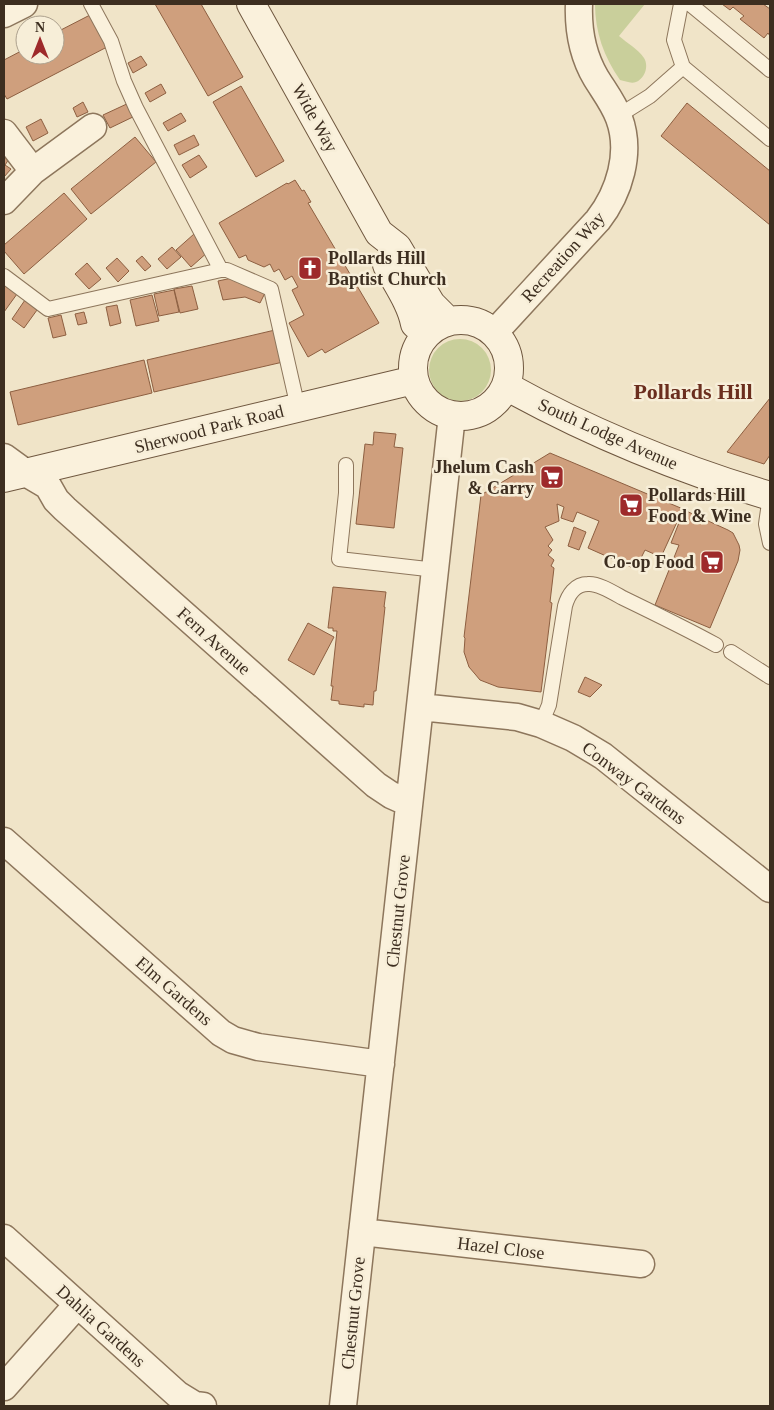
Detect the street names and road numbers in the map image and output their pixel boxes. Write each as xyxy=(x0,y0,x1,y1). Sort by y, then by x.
street label: Wide Way xyxy=(288,80,342,156)
street label: Recreation Way xyxy=(517,208,609,306)
street label: South Lodge Avenue xyxy=(535,394,681,474)
street label: Sherwood Park Road xyxy=(132,401,286,457)
street label: Fern Avenue xyxy=(173,603,255,679)
street label: Conway Gardens xyxy=(578,738,690,828)
street label: Chestnut Grove xyxy=(382,854,414,968)
street label: Elm Gardens xyxy=(132,952,216,1030)
street label: Hazel Close xyxy=(456,1233,546,1263)
street label: Chestnut Grove xyxy=(337,1256,369,1370)
street label: Dahlia Gardens xyxy=(53,1281,149,1371)

